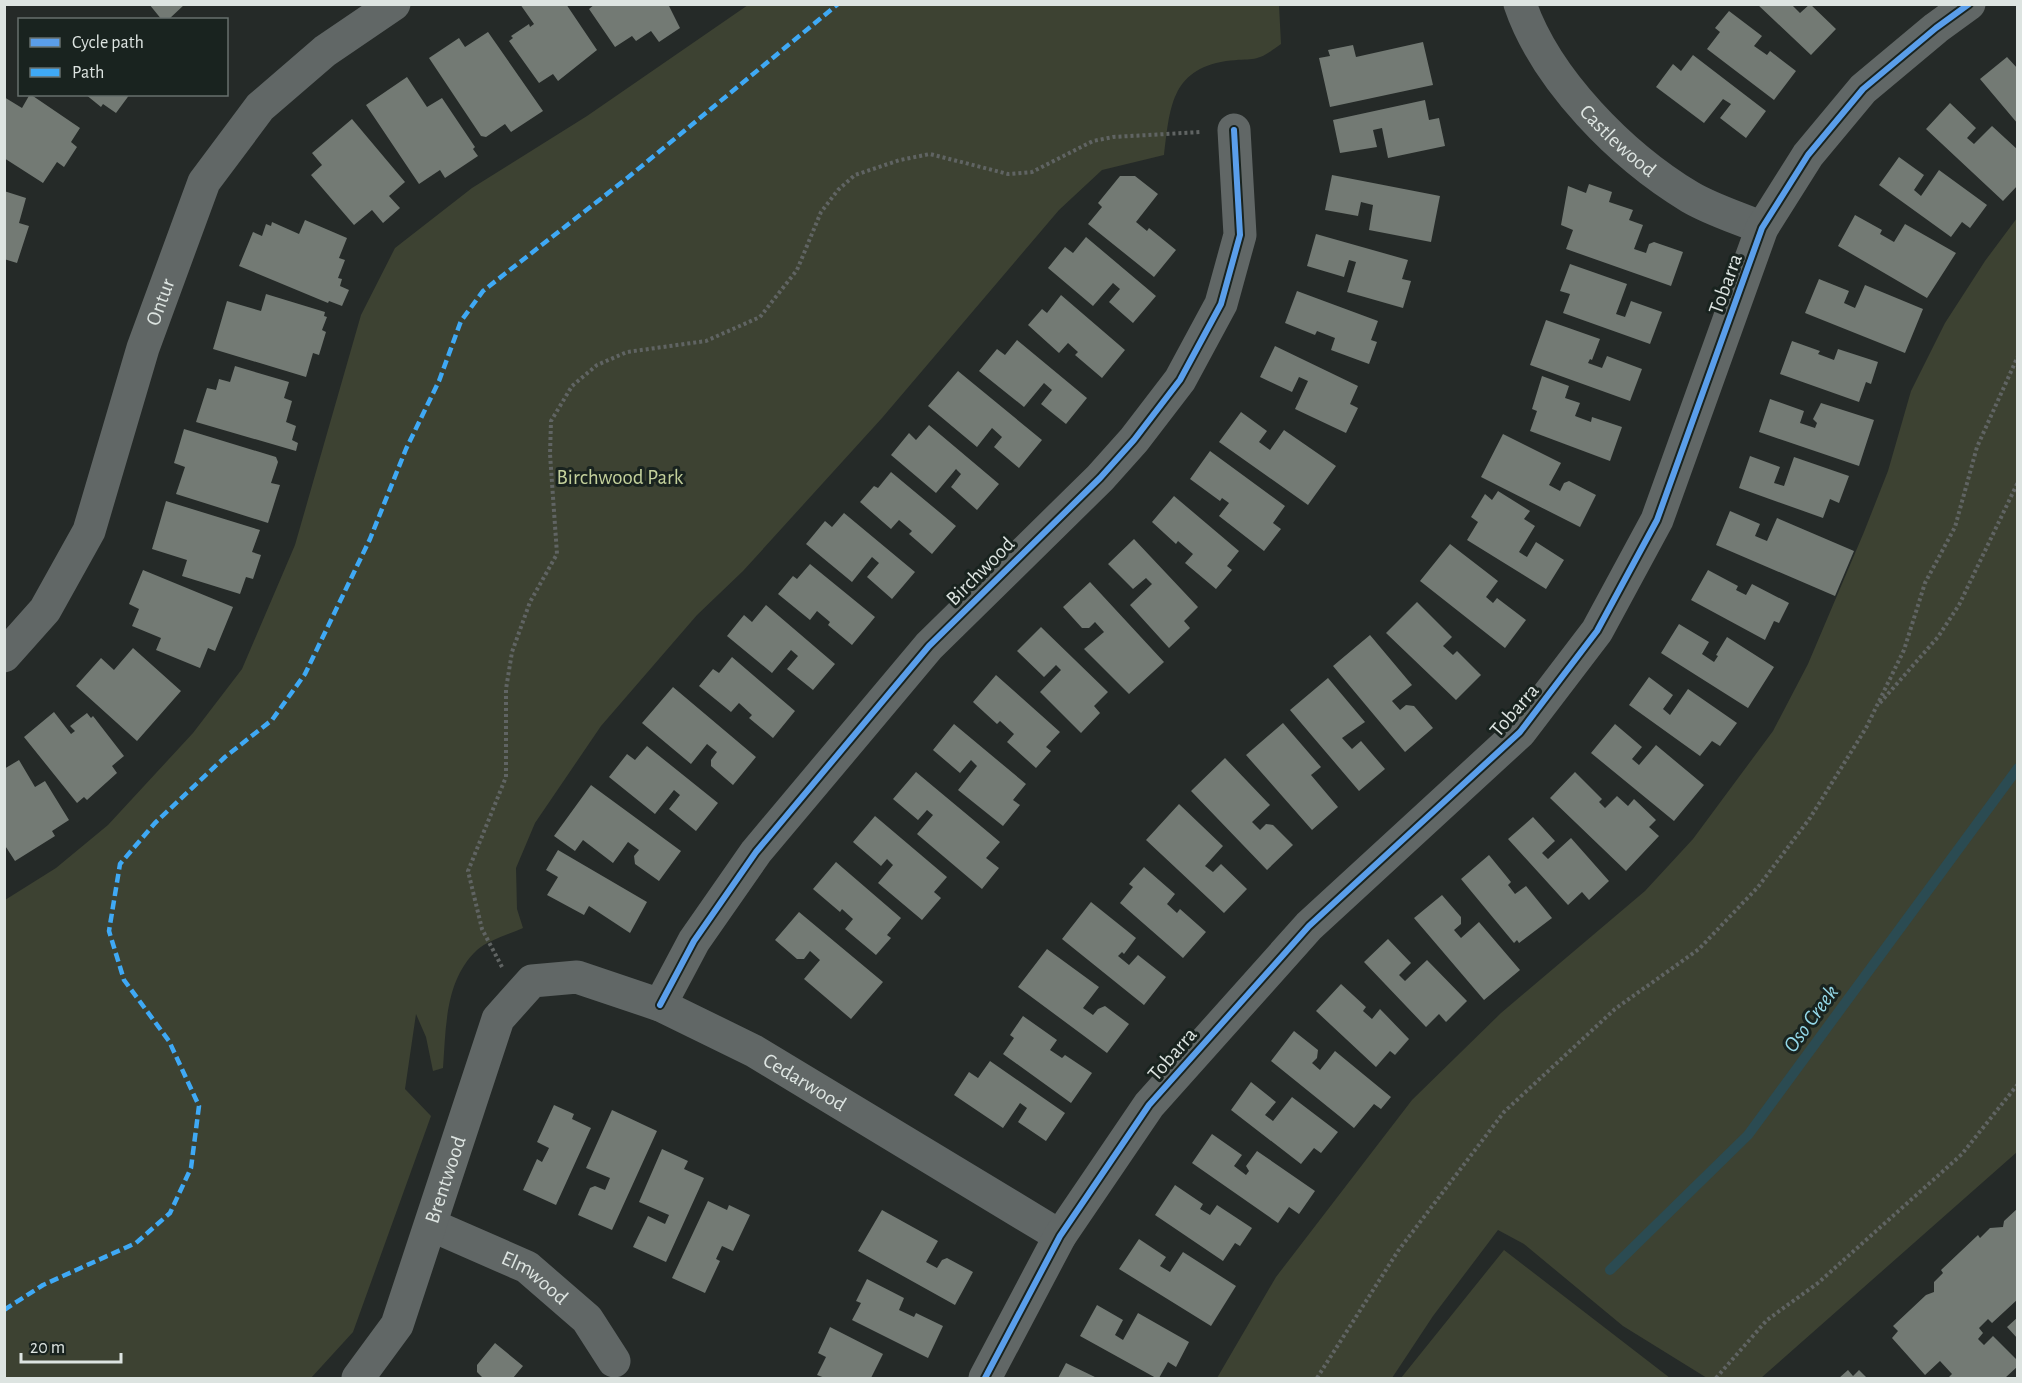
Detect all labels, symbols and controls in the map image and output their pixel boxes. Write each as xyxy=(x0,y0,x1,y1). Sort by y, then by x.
legend xyxy=(18,18,228,96)
text: Cycle path xyxy=(72,34,144,52)
text: Path xyxy=(72,64,104,82)
street label: Castlewood xyxy=(1576,101,1660,181)
street label: Tobarra xyxy=(1705,251,1746,317)
street label: Ontur xyxy=(142,276,179,328)
park label: Birchwood Park xyxy=(557,467,684,488)
street label: Birchwood xyxy=(942,533,1019,610)
street label: Tobarra xyxy=(1486,680,1543,741)
water label: Oso Creek xyxy=(1779,981,1842,1056)
street label: Tobarra xyxy=(1144,1024,1201,1085)
street label: Cedarwood xyxy=(759,1049,850,1115)
street label: Brentwood xyxy=(421,1133,470,1226)
street label: Elmwood xyxy=(498,1247,572,1309)
scale bar xyxy=(21,1326,122,1364)
text: 20 m xyxy=(30,1339,65,1357)

